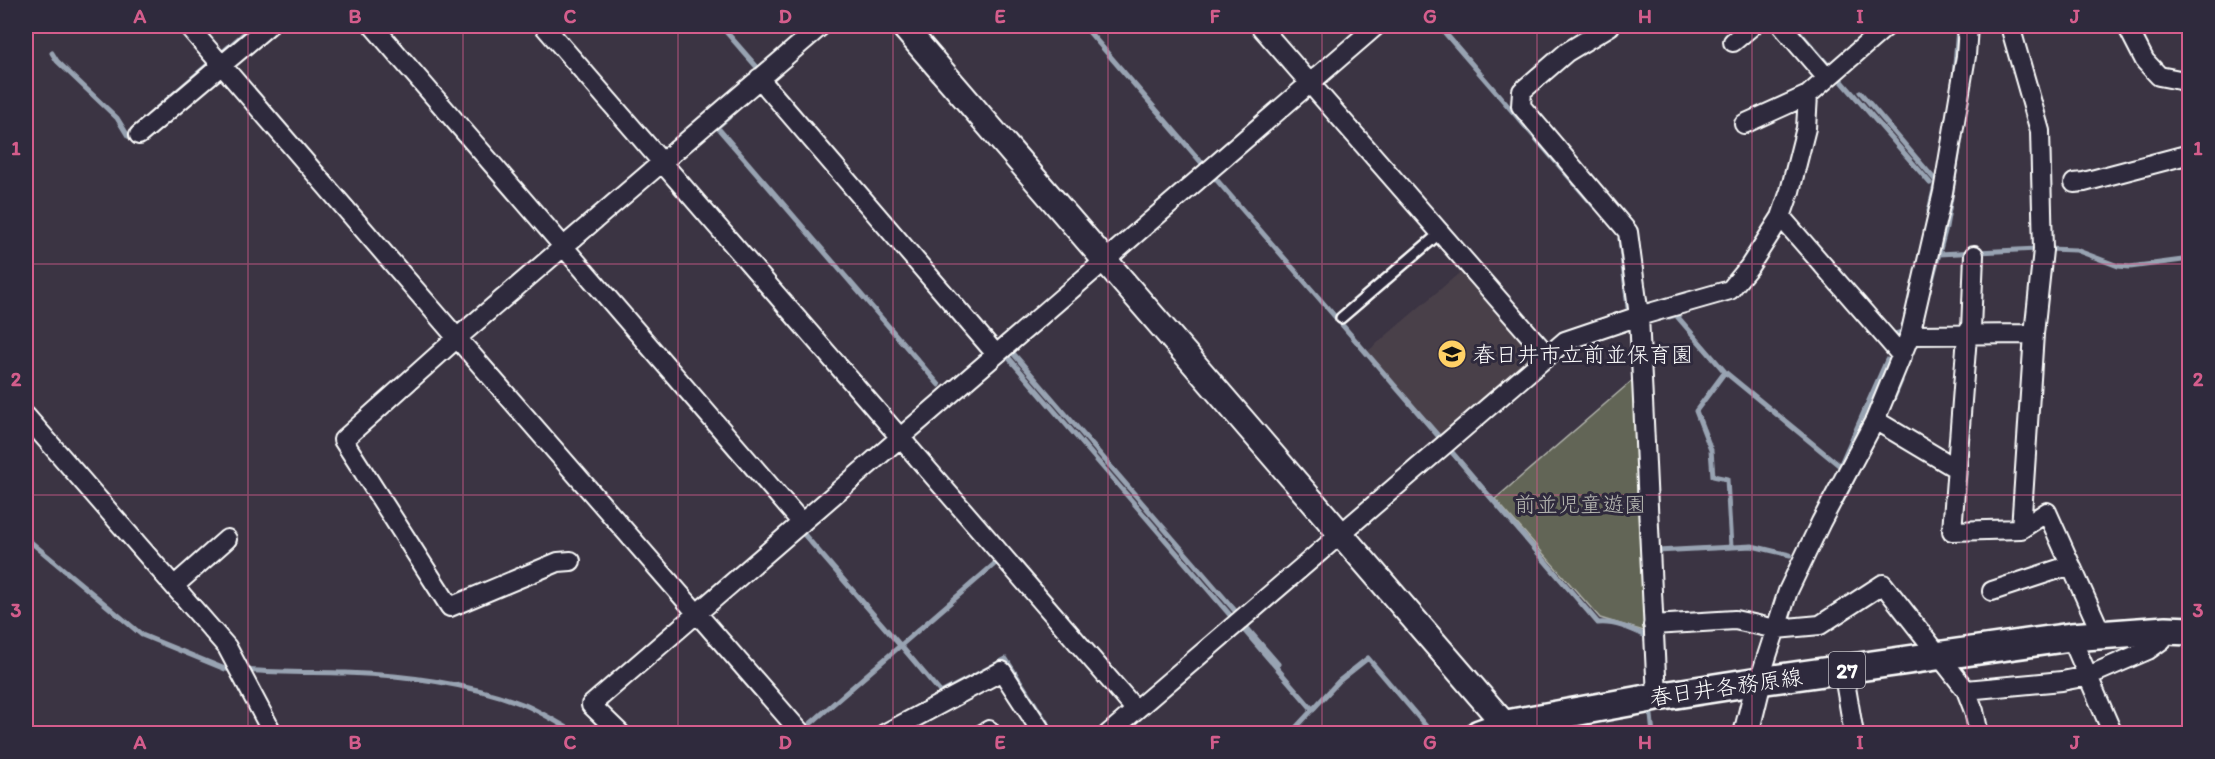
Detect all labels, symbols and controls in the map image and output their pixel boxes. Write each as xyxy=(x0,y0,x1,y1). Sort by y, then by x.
text: A xyxy=(133,4,147,28)
text: B xyxy=(349,4,362,28)
text: C xyxy=(564,4,577,28)
text: D xyxy=(778,4,792,28)
text: E xyxy=(994,4,1006,28)
text: F xyxy=(1210,4,1221,28)
text: G xyxy=(1423,4,1437,28)
text: H xyxy=(1638,4,1652,28)
text: I xyxy=(1856,4,1864,28)
text: J xyxy=(2069,4,2080,28)
text: 1 xyxy=(11,136,21,160)
text: 1 xyxy=(2193,136,2203,160)
school or university icon: 春日井市立前並保育園 xyxy=(1436,338,1468,370)
place label: 春日井市立前並保育園 xyxy=(1473,341,1693,368)
text: 2 xyxy=(11,367,22,391)
text: 2 xyxy=(2193,367,2204,391)
park label: 前並児童遊園 xyxy=(1514,491,1646,518)
text: 3 xyxy=(11,598,22,622)
text: 3 xyxy=(2193,598,2204,622)
road number: 27 xyxy=(1829,652,1865,688)
street label: 春日井各務原線 xyxy=(1648,663,1804,711)
text: A xyxy=(133,730,147,754)
text: B xyxy=(349,730,362,754)
text: C xyxy=(564,730,577,754)
text: D xyxy=(778,730,792,754)
text: E xyxy=(994,730,1006,754)
text: F xyxy=(1210,730,1221,754)
text: G xyxy=(1423,730,1437,754)
text: H xyxy=(1638,730,1652,754)
text: I xyxy=(1856,730,1864,754)
text: J xyxy=(2069,730,2080,754)

